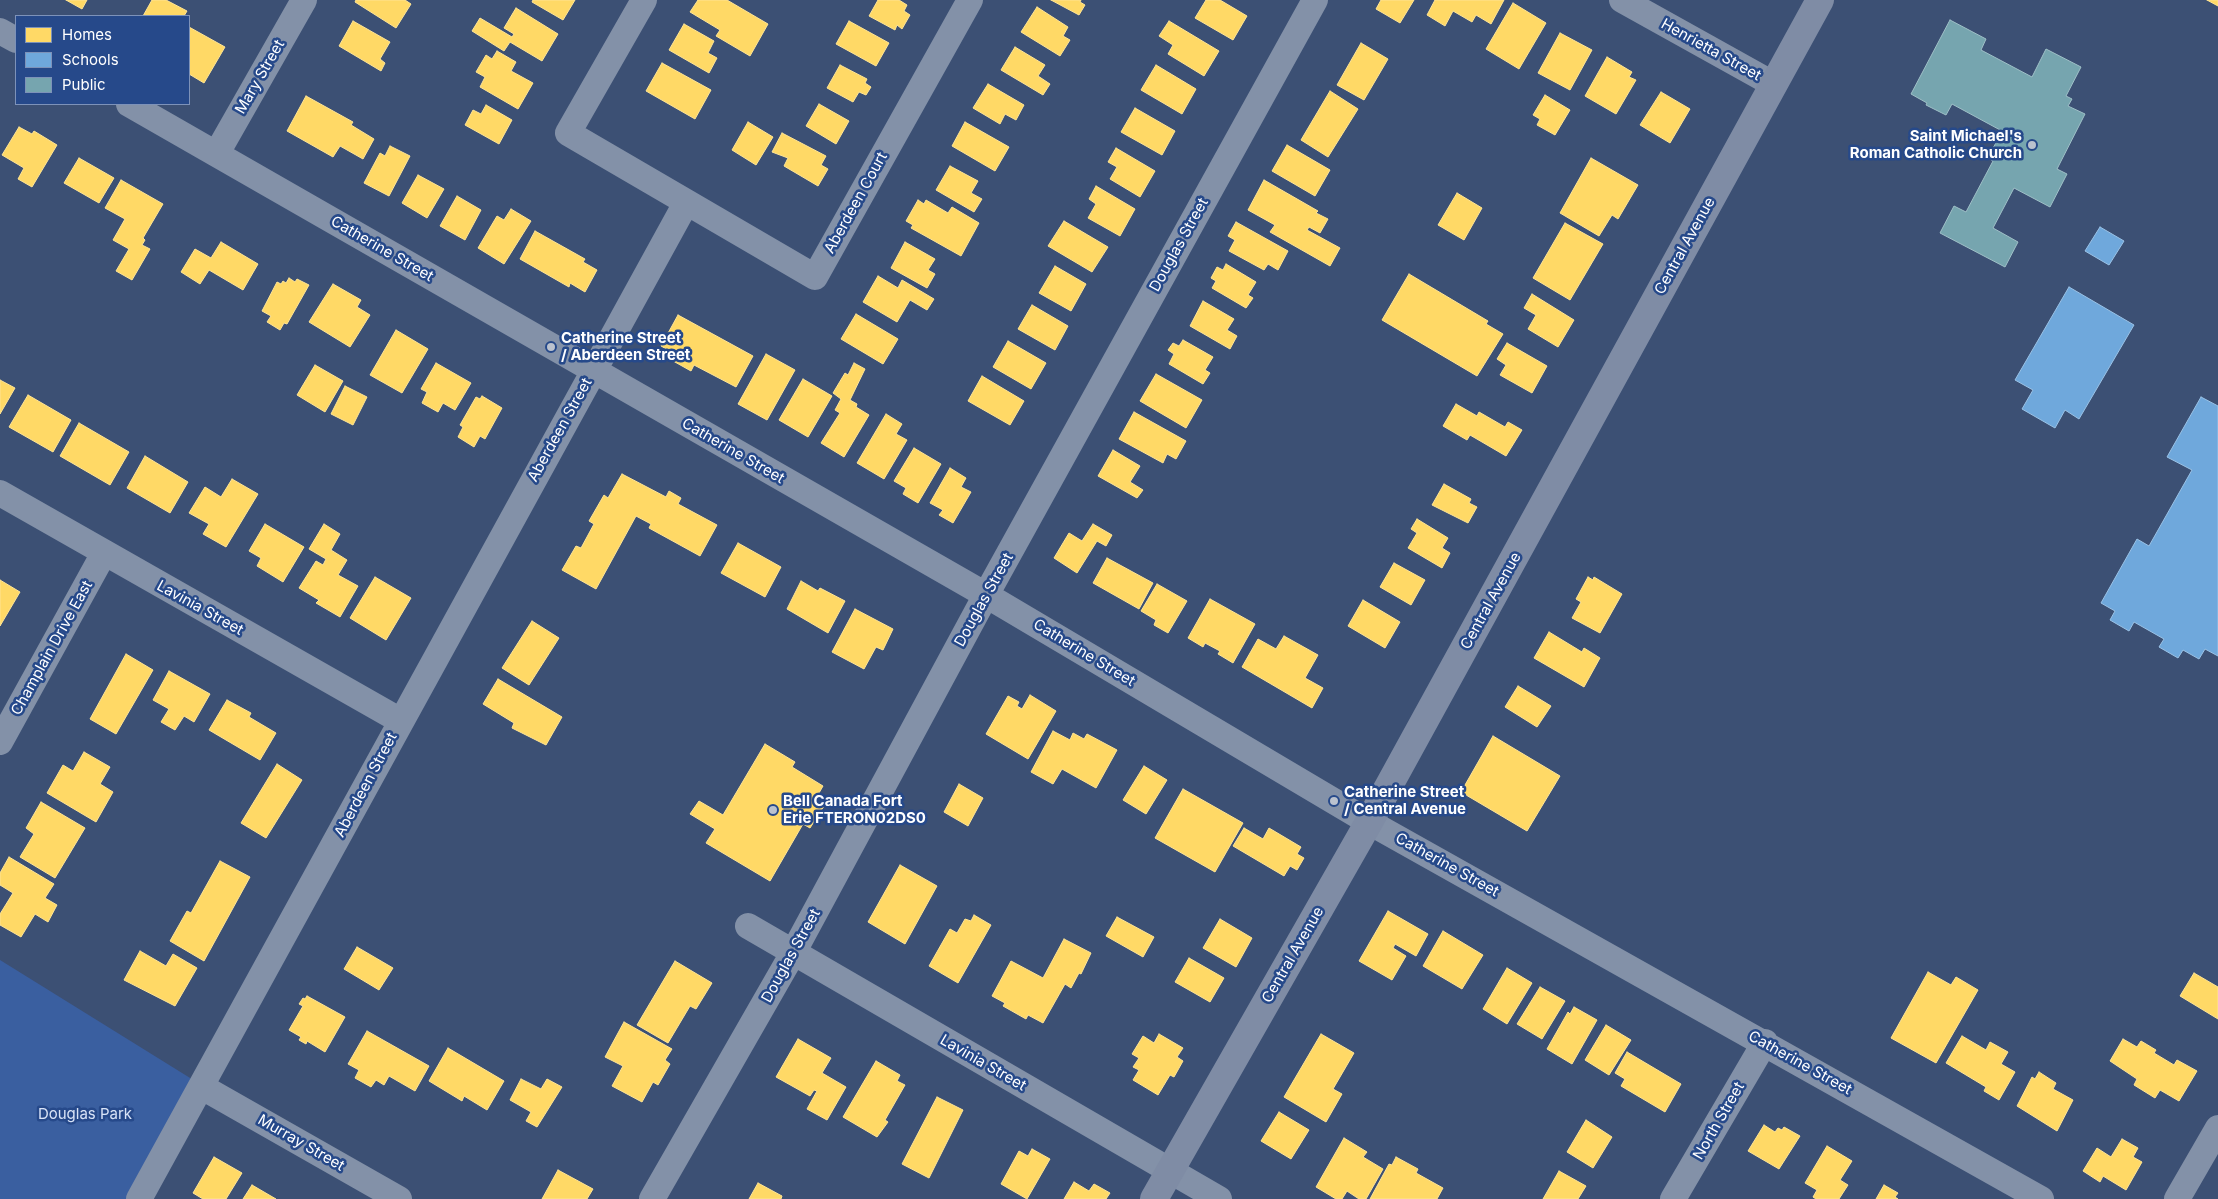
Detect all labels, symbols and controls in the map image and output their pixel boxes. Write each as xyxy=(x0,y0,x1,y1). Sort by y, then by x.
legend xyxy=(15,15,190,105)
street label: Henrietta Street xyxy=(1658,15,1764,85)
text: Homes xyxy=(62,25,112,44)
street label: Mary Street xyxy=(231,37,289,117)
text: Schools xyxy=(62,50,119,69)
text: Public xyxy=(62,75,105,94)
place label: Saint Michael's Roman Catholic Church xyxy=(1850,127,2022,162)
marker: Saint Michael's Roman Catholic Church xyxy=(2026,139,2038,151)
street label: Aberdeen Court xyxy=(821,149,891,257)
street label: Central Avenue xyxy=(1651,194,1719,298)
street label: Douglas Street xyxy=(1146,195,1212,295)
street label: Catherine Street xyxy=(327,212,437,286)
place label: Catherine Street / Aberdeen Street xyxy=(561,329,690,364)
marker: Catherine Street / Aberdeen Street xyxy=(545,341,557,353)
street label: Aberdeen Street xyxy=(524,375,596,485)
street label: Catherine Street xyxy=(678,414,788,488)
street label: Central Avenue xyxy=(1457,549,1525,653)
street label: Douglas Street xyxy=(951,550,1017,650)
street label: Lavinia Street xyxy=(154,577,246,639)
street label: Champlain Drive East xyxy=(8,578,96,718)
street label: Catherine Street xyxy=(1030,616,1138,690)
street label: Aberdeen Street xyxy=(331,730,401,840)
place label: Catherine Street / Central Avenue xyxy=(1344,783,1466,818)
place label: Bell Canada Fort Erie FTERON02DS0 xyxy=(783,792,926,827)
marker: Catherine Street / Central Avenue xyxy=(1328,795,1340,807)
marker: Bell Canada Fort Erie FTERON02DS0 xyxy=(767,804,779,816)
street label: Catherine Street xyxy=(1392,829,1502,901)
street label: Central Avenue xyxy=(1258,904,1328,1006)
street label: Douglas Street xyxy=(758,906,824,1006)
street label: Catherine Street xyxy=(1745,1027,1855,1099)
street label: Lavinia Street xyxy=(937,1031,1029,1095)
street label: North Street xyxy=(1690,1079,1748,1163)
park label: Douglas Park xyxy=(38,1105,132,1123)
street label: Murray Street xyxy=(254,1111,348,1175)

